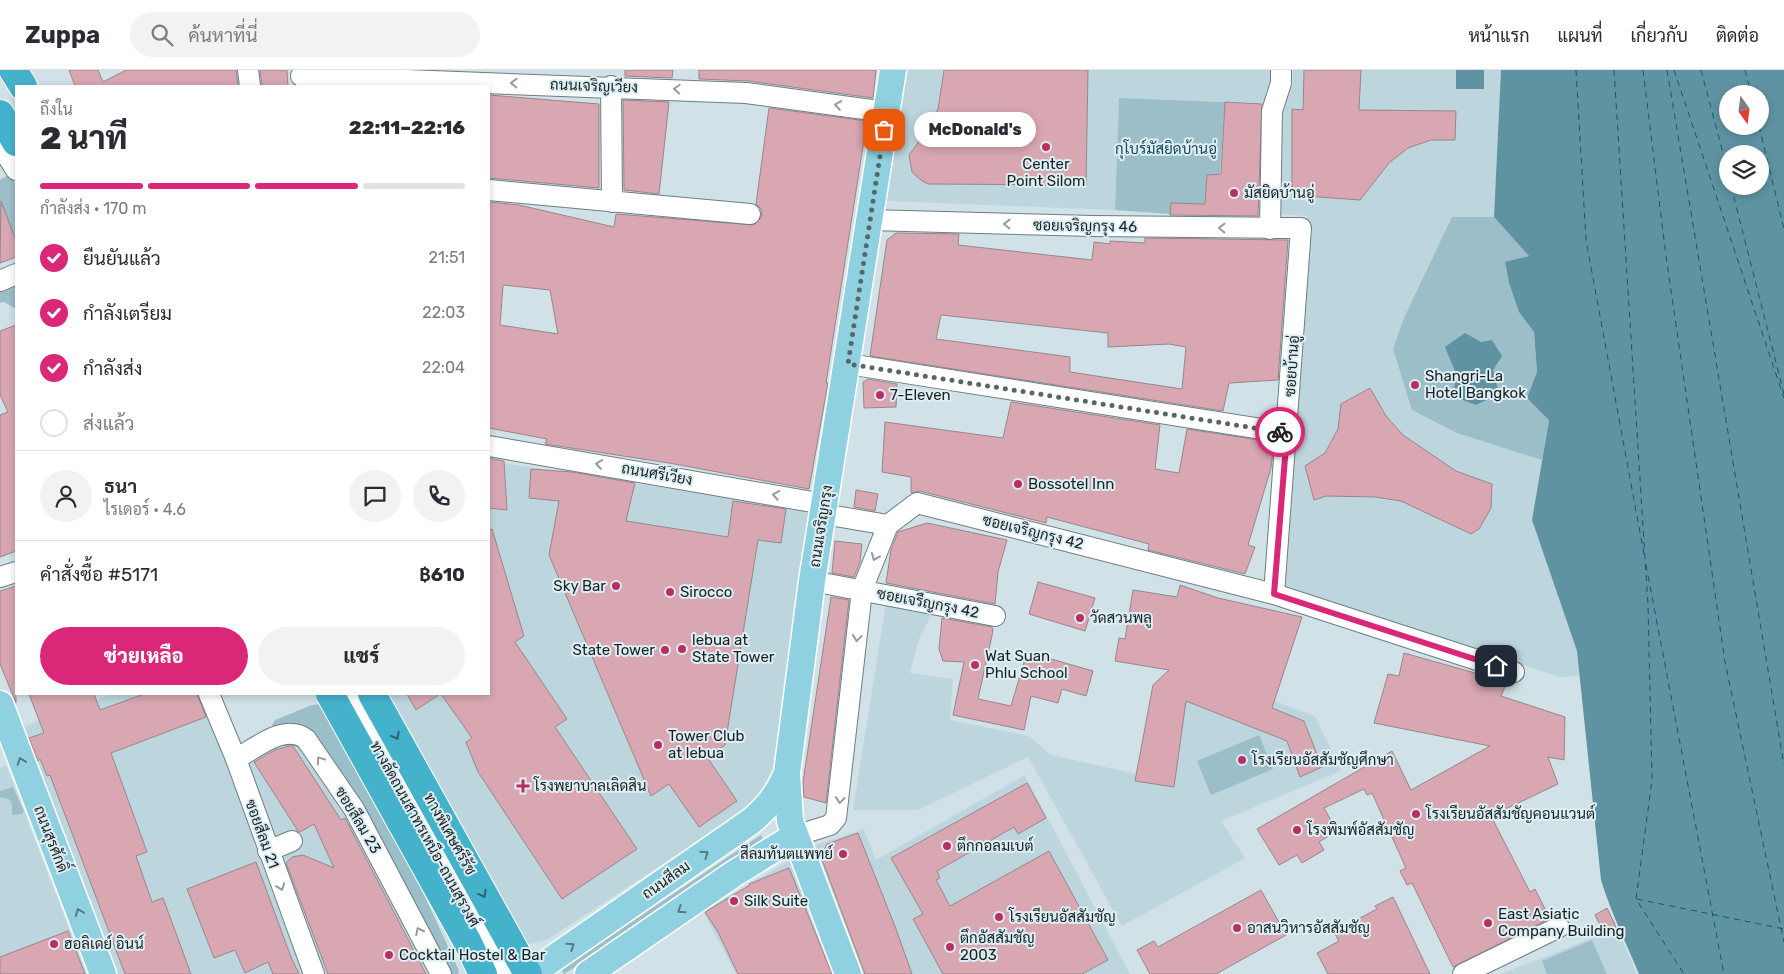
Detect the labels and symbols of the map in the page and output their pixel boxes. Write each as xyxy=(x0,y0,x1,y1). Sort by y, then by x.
street label: ถนนเจริญเวียง xyxy=(550,74,638,97)
one-way arrow xyxy=(510,78,518,88)
one-way arrow xyxy=(672,84,680,95)
north arrow xyxy=(1719,85,1769,135)
one-way arrow xyxy=(834,100,842,111)
pin xyxy=(863,109,905,151)
callout: McDonald's xyxy=(914,112,1036,148)
park label: กุโบร์มัสยิดบ้านอู่ xyxy=(1115,139,1217,160)
marker: Center Point Silom xyxy=(1040,141,1052,153)
place label: Center Point Silom xyxy=(1007,155,1085,190)
place label: มัสยิดบ้านอู่ xyxy=(1244,183,1315,203)
marker: มัสยิดบ้านอู่ xyxy=(1228,187,1240,199)
street label: ซอยเจริญกรุง 46 xyxy=(1033,216,1137,238)
one-way arrow xyxy=(1002,219,1010,230)
one-way arrow xyxy=(1217,223,1225,233)
street label: ซอยบ้านอู่ xyxy=(1280,334,1304,398)
place label: Shangri-La Hotel Bangkok xyxy=(1425,367,1526,402)
marker: Shangri-La Hotel Bangkok xyxy=(1409,379,1421,391)
place label: 7-Eleven xyxy=(890,386,951,404)
marker: 7-Eleven xyxy=(874,389,886,401)
courier xyxy=(1255,407,1305,457)
street label: ถนนศรีเวียง xyxy=(620,458,694,489)
one-way arrow xyxy=(594,460,603,470)
place label: Bossotel Inn xyxy=(1028,475,1114,493)
marker: Bossotel Inn xyxy=(1012,478,1024,490)
street label: ถนนเจริญกรุง xyxy=(806,483,838,569)
one-way arrow xyxy=(772,490,781,500)
street label: ซอยเจริญกรุง 42 xyxy=(980,511,1086,555)
one-way arrow xyxy=(871,552,881,561)
place label: Sky Bar xyxy=(553,577,606,595)
marker: Sky Bar xyxy=(610,580,622,592)
place label: Sirocco xyxy=(680,583,732,601)
street label: ซอยเจรืญกรุง 42 xyxy=(875,583,981,624)
marker: Sirocco xyxy=(664,586,676,598)
place label: วัดสวนพลู xyxy=(1090,609,1152,628)
marker: วัดสวนพลู xyxy=(1074,612,1086,624)
place label: lebua at State Tower xyxy=(692,631,775,666)
one-way arrow xyxy=(852,635,863,643)
place label: State Tower xyxy=(572,641,655,659)
marker: lebua at State Tower xyxy=(676,643,688,655)
marker: State Tower xyxy=(659,644,671,656)
pin xyxy=(1475,645,1517,687)
place label: Wat Suan Phlu School xyxy=(985,647,1068,682)
marker: Wat Suan Phlu School xyxy=(969,659,981,671)
place label: Tower Club at lebua xyxy=(668,727,745,762)
one-way arrow xyxy=(390,731,400,740)
street label: ทางลัดถนนสาทรเหนือ-ถนนสุรวงศ์ xyxy=(365,738,485,931)
marker: Tower Club at lebua xyxy=(652,739,664,751)
place label: โรงเรียนอัสสัมชัญศึกษา xyxy=(1251,750,1394,769)
marker: โรงเรียนอัสสัมชัญศึกษา xyxy=(1236,754,1248,766)
one-way arrow xyxy=(317,756,326,766)
one-way arrow xyxy=(17,757,27,765)
place label: โรงพยาบาลเลิดสิน xyxy=(533,776,647,795)
marker: โรงพยาบาลเลิดสิน xyxy=(516,779,530,793)
street label: ซอยสีลม 23 xyxy=(331,783,386,857)
street label: ทางพิเศษศรีรัช xyxy=(420,789,481,878)
one-way arrow xyxy=(834,796,845,804)
street label: ซอยสีลม 21 xyxy=(241,797,284,871)
street label: ถนนสุรศักดิ์ xyxy=(28,801,78,876)
place label: โรงเรียนอัสสัมชัญคอนแวนต์ xyxy=(1425,804,1595,823)
marker: โรงเรียนอัสสัมชัญคอนแวนต์ xyxy=(1410,808,1422,820)
place label: โรงพิมพ์อัสสัมชัญ xyxy=(1306,820,1415,839)
marker: โรงพิมพ์อัสสัมชัญ xyxy=(1291,824,1303,836)
place label: ตึกกอลมเบต์ xyxy=(957,836,1034,855)
marker: ตึกกอลมเบต์ xyxy=(941,840,953,852)
place label: สีลมทันตแพทย์ xyxy=(740,844,833,863)
marker: สีลมทันตแพทย์ xyxy=(837,848,849,860)
one-way arrow xyxy=(699,851,708,860)
street label: ถนนสีลม xyxy=(638,856,693,903)
one-way arrow xyxy=(275,882,285,891)
one-way arrow xyxy=(477,888,487,897)
place label: Silk Suite xyxy=(744,892,808,910)
marker: Silk Suite xyxy=(728,895,740,907)
one-way arrow xyxy=(677,904,687,913)
place label: East Asiatic Company Building xyxy=(1498,905,1625,940)
place label: โรงเรียนอัสสัมชัญ xyxy=(1008,907,1116,926)
one-way arrow xyxy=(75,909,85,917)
marker: โรงเรียนอัสสัมชัญ xyxy=(993,911,1005,923)
marker: East Asiatic Company Building xyxy=(1482,917,1494,929)
place label: อาสนวิหารอัสสัมชัญ xyxy=(1247,919,1370,937)
marker: อาสนวิหารอัสสัมชัญ xyxy=(1231,922,1243,934)
one-way arrow xyxy=(415,927,425,936)
place label: ตึกอัสสัมชัญ 2003 xyxy=(960,928,1035,964)
place label: ฮอลิเดย์ อินน์ xyxy=(64,934,144,953)
marker: ฮอลิเดย์ อินน์ xyxy=(48,938,60,950)
marker: ตึกอัสสัมชัญ 2003 xyxy=(944,941,956,953)
one-way arrow xyxy=(565,943,575,952)
place label: Cocktail Hostel & Bar xyxy=(399,946,546,964)
marker: Cocktail Hostel & Bar xyxy=(383,949,395,961)

